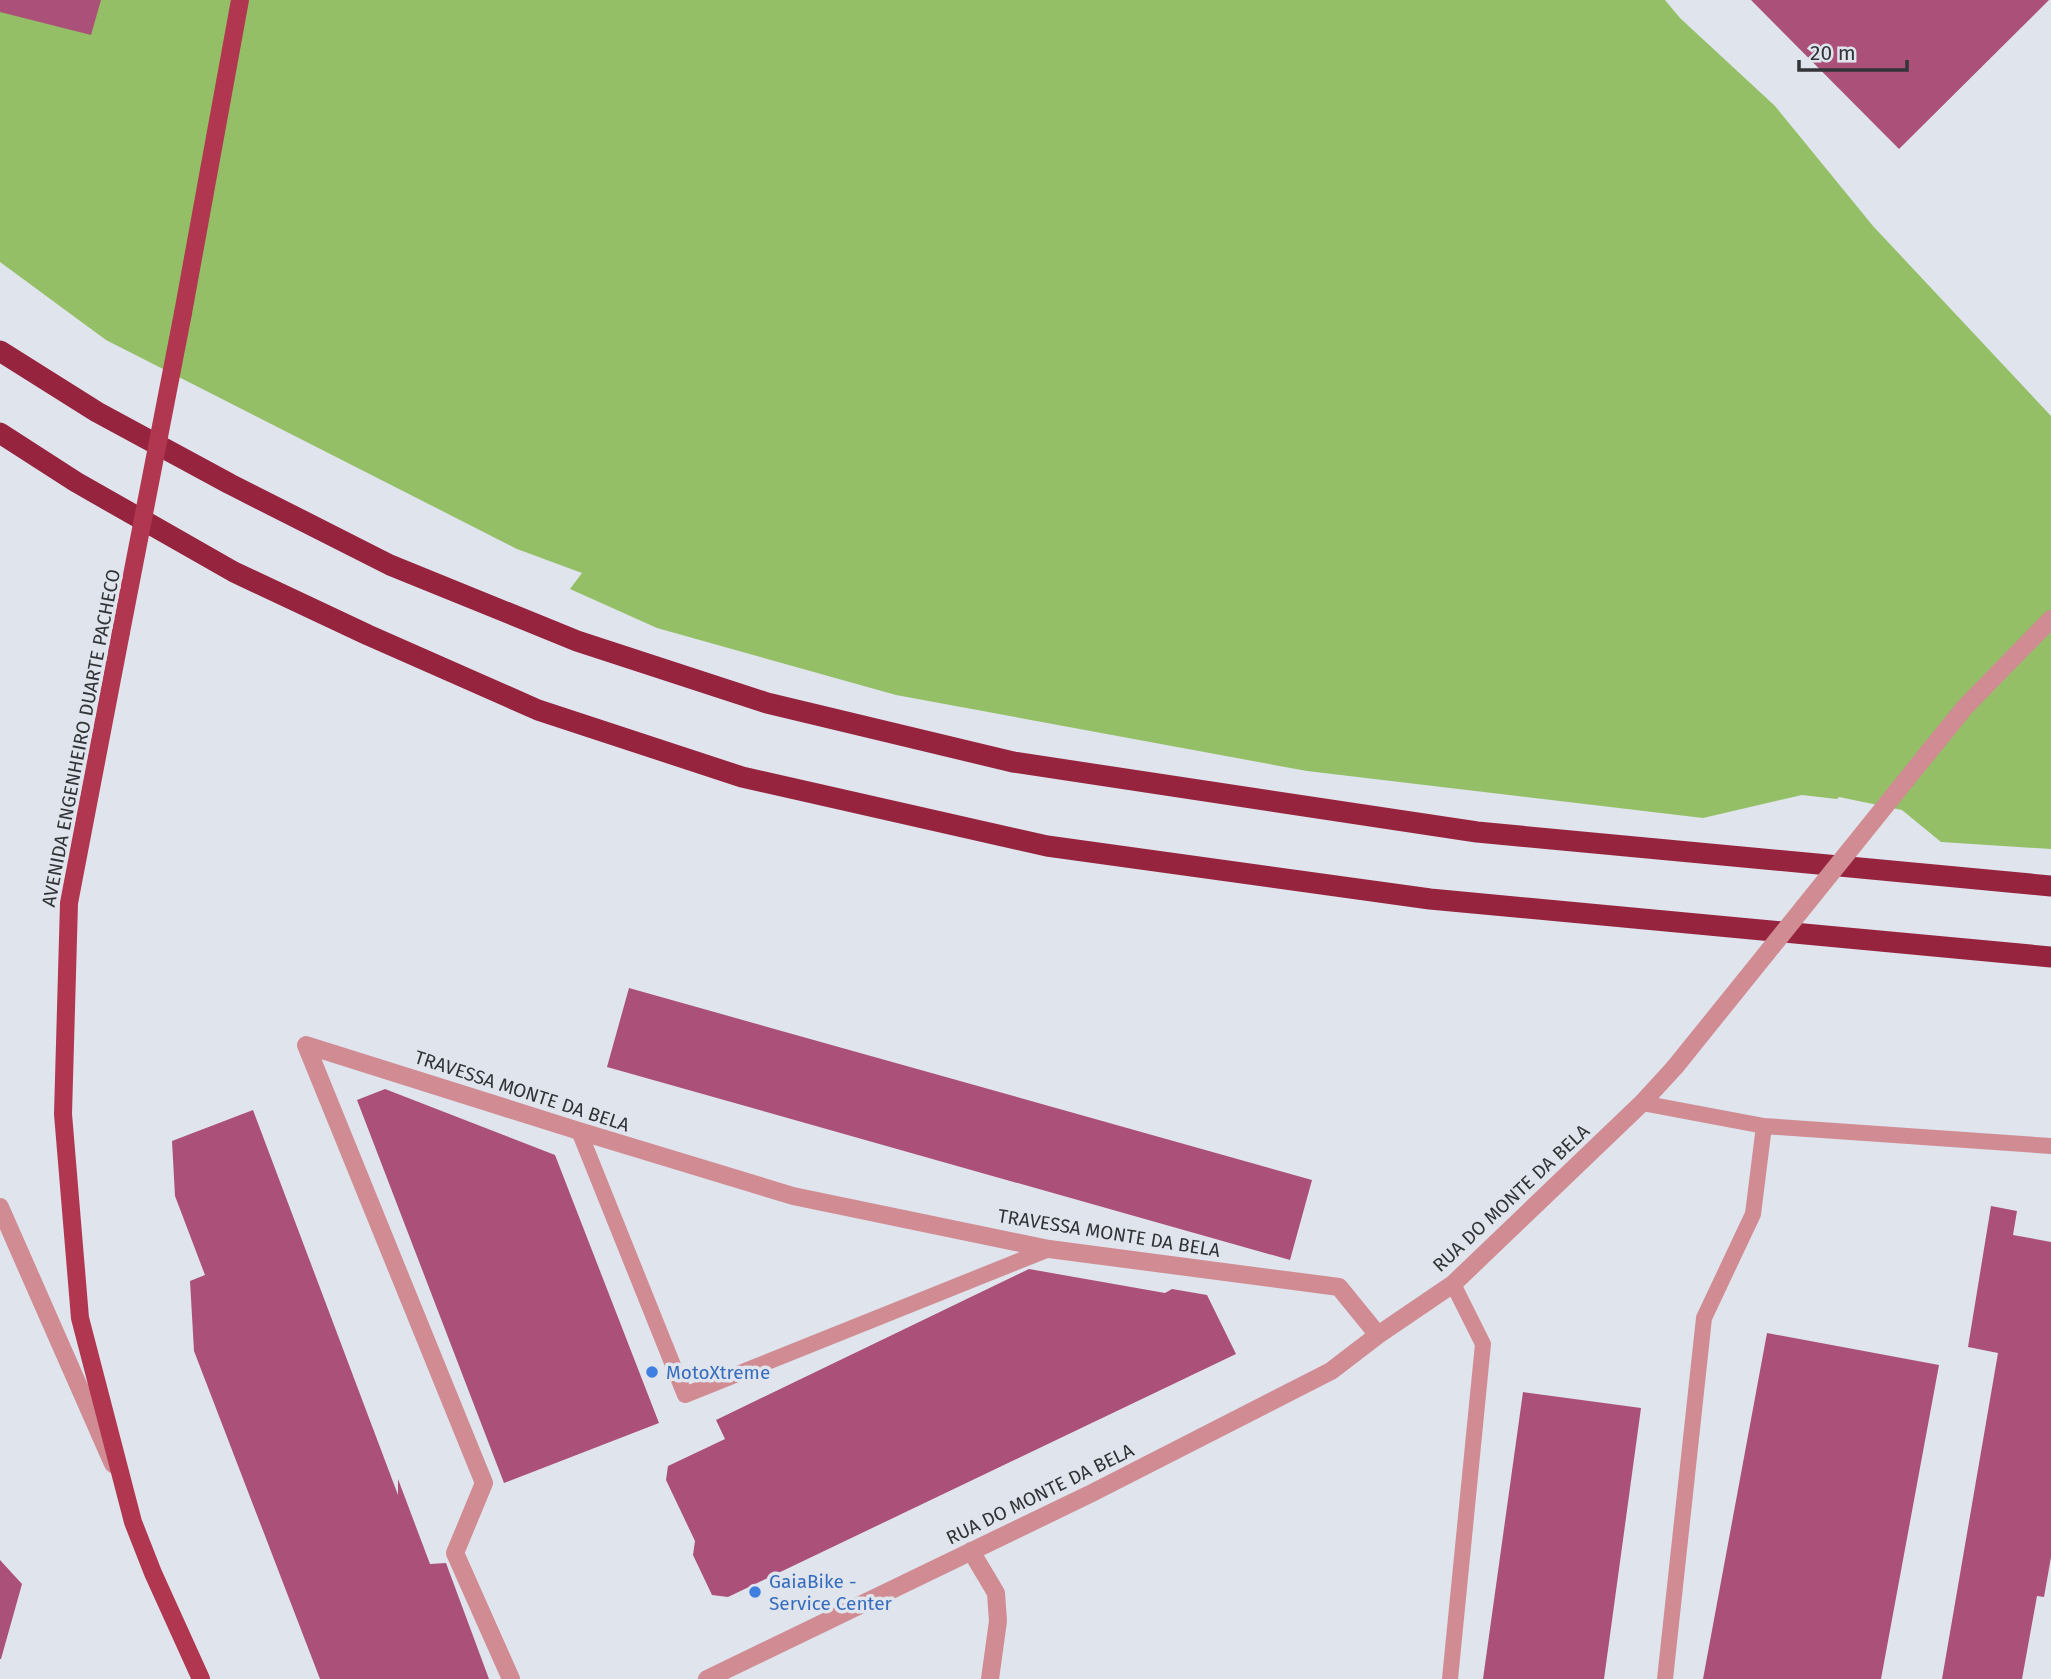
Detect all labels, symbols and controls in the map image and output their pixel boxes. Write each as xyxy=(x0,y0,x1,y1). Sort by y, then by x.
scale bar xyxy=(1799,28,1908,72)
text: 20 m xyxy=(1810,40,1856,66)
street label: AVENIDA ENGENHEIRO DUARTE PACHECO xyxy=(37,567,125,909)
street label: TRAVESSA MONTE DA BELA xyxy=(412,1045,632,1137)
street label: RUA DO MONTE DA BELA xyxy=(1428,1119,1594,1277)
street label: TRAVESSA MONTE DA BELA xyxy=(996,1204,1222,1262)
place label: MotoXtreme xyxy=(666,1361,770,1384)
marker: MotoXtreme xyxy=(644,1364,660,1380)
street label: RUA DO MONTE DA BELA xyxy=(942,1438,1138,1549)
place label: GaiaBike - Service Center xyxy=(769,1570,893,1615)
marker: GaiaBike - Service Center xyxy=(747,1584,763,1600)

